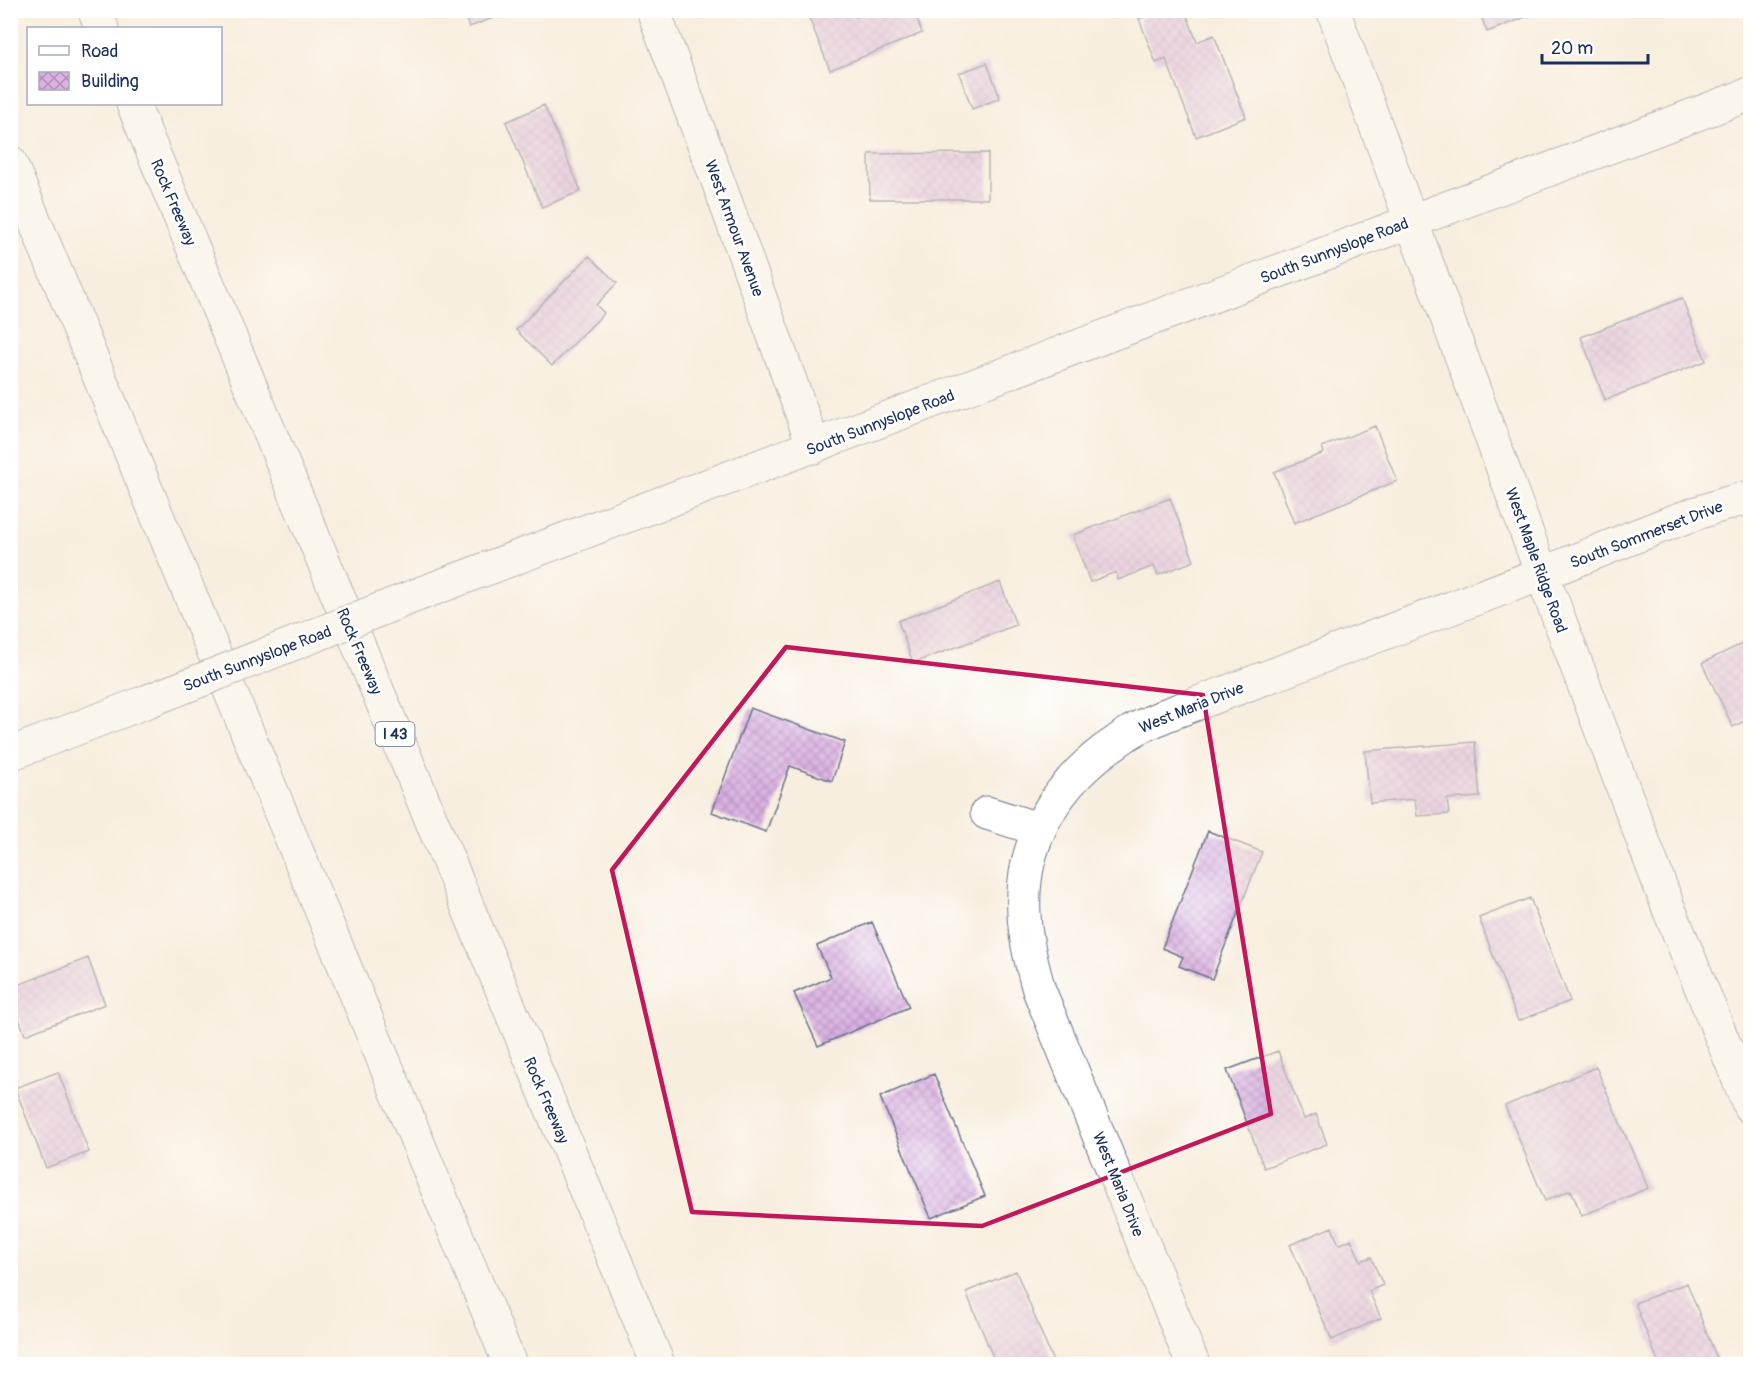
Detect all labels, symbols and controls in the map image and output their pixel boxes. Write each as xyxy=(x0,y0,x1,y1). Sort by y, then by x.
legend xyxy=(27,27,222,105)
scale bar xyxy=(1542,27,1648,65)
text: 20 m xyxy=(1551,37,1593,60)
text: Road xyxy=(81,40,118,63)
text: Building xyxy=(81,70,139,93)
street label: Rock Freeway xyxy=(146,156,200,249)
street label: West Armour Avenue xyxy=(700,157,768,299)
street label: South Sunnyslope Road xyxy=(1257,213,1411,288)
street label: South Sunnyslope Road xyxy=(803,385,957,460)
street label: West Maple Ridge Road xyxy=(1501,485,1572,636)
street label: South Sommerset Drive xyxy=(1567,497,1726,573)
street label: Rock Freeway xyxy=(332,605,386,698)
street label: South Sunnyslope Road xyxy=(180,621,334,696)
street label: West Maria Drive xyxy=(1136,678,1247,738)
road number: I 43 xyxy=(376,722,414,746)
street label: Rock Freeway xyxy=(519,1054,573,1147)
street label: West Maria Drive xyxy=(1088,1129,1148,1240)

